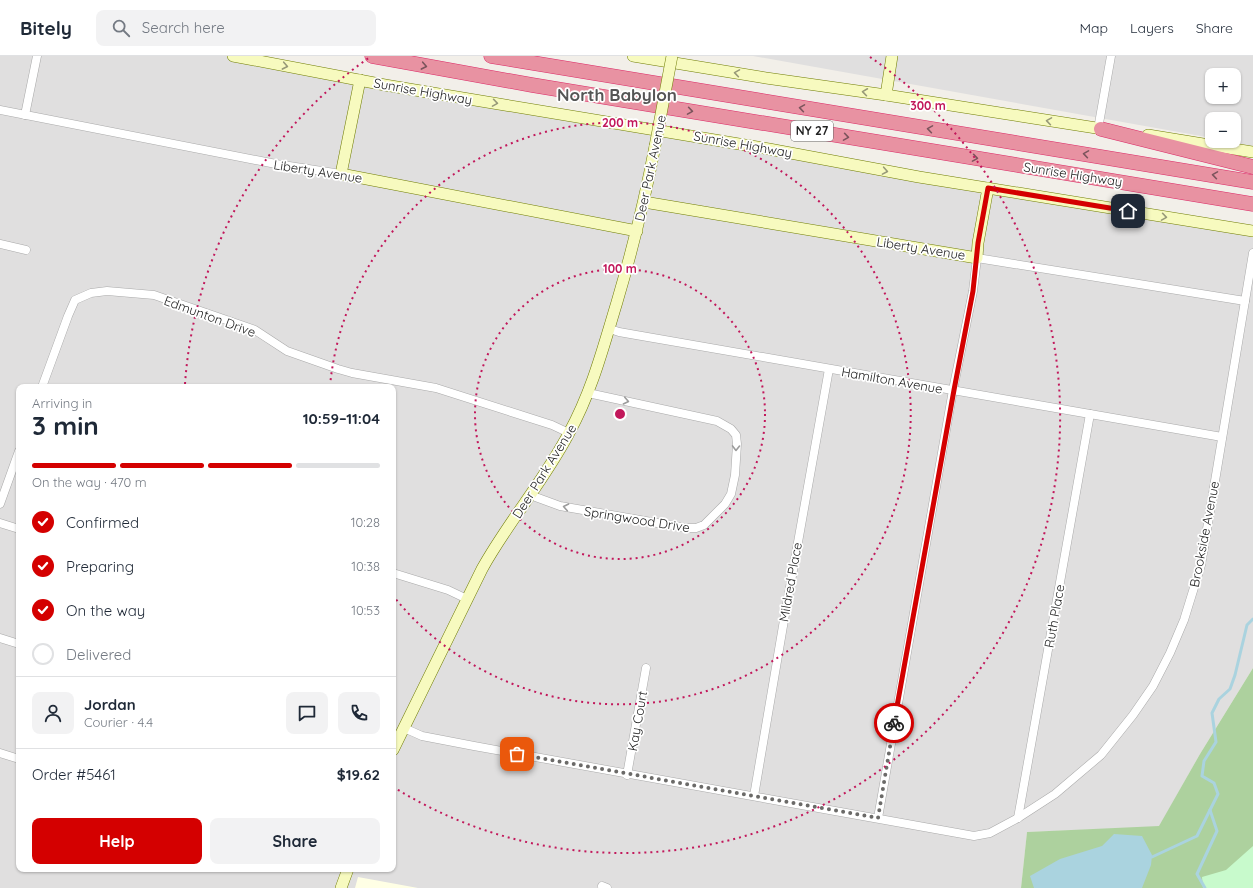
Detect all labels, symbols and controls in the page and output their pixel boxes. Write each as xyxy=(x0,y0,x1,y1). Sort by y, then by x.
search box xyxy=(96,10,376,46)
text: Bitely xyxy=(20,16,72,40)
icon: search xyxy=(110,17,132,39)
text: Search here xyxy=(142,18,225,37)
text: Map xyxy=(1079,19,1108,37)
text: Layers xyxy=(1130,19,1174,37)
text: Share xyxy=(1196,19,1233,37)
one-way arrow xyxy=(421,61,427,70)
one-way arrow xyxy=(282,62,288,70)
map controls xyxy=(1205,68,1241,148)
button: + xyxy=(1205,68,1241,104)
one-way arrow xyxy=(733,69,740,78)
street label: Sunrise Highway xyxy=(373,74,473,108)
district label: North Babylon xyxy=(557,84,677,105)
one-way arrow xyxy=(862,88,868,97)
one-way arrow xyxy=(492,98,498,107)
text: 300 m xyxy=(910,98,946,113)
one-way arrow xyxy=(799,104,805,112)
one-way arrow xyxy=(687,106,693,115)
button: − xyxy=(1205,112,1241,148)
street label: Deer Park Avenue xyxy=(631,113,669,223)
text: 200 m xyxy=(602,115,638,130)
one-way arrow xyxy=(1046,117,1052,126)
road number: NY 27 xyxy=(791,121,833,141)
one-way arrow xyxy=(927,125,933,133)
street label: Sunrise Highway xyxy=(693,127,793,161)
one-way arrow xyxy=(843,132,849,141)
one-way arrow xyxy=(1083,150,1089,159)
one-way arrow xyxy=(971,153,978,162)
street label: Liberty Avenue xyxy=(272,156,364,186)
street label: Sunrise Highway xyxy=(1022,158,1124,190)
one-way arrow xyxy=(882,166,888,175)
one-way arrow xyxy=(1211,171,1218,180)
pin xyxy=(1111,194,1145,228)
icon: home xyxy=(1117,200,1139,222)
one-way arrow xyxy=(1161,212,1167,220)
street label: Liberty Avenue xyxy=(875,233,967,263)
text: 100 m xyxy=(603,261,637,276)
street label: Edmunton Drive xyxy=(162,292,258,340)
street label: Hamilton Avenue xyxy=(840,363,944,397)
text: Arriving in xyxy=(32,395,92,411)
one-way arrow xyxy=(623,397,629,405)
centre of rings xyxy=(613,407,627,421)
text: 3 min xyxy=(32,409,99,442)
text: 10:59–11:04 xyxy=(303,409,380,428)
street label: Deer Park Avenue xyxy=(509,421,579,521)
one-way arrow xyxy=(732,445,740,451)
text: On the way · 470 m xyxy=(32,474,147,490)
street label: Brookside Avenue xyxy=(1186,480,1222,588)
one-way arrow xyxy=(563,503,569,512)
street label: Springwood Drive xyxy=(583,503,691,535)
icon: check xyxy=(32,511,54,533)
text: Confirmed xyxy=(66,513,139,532)
text: 10:28 xyxy=(351,514,380,530)
street label: Mildred Place xyxy=(775,541,805,623)
icon: check xyxy=(32,555,54,577)
text: Preparing xyxy=(66,557,134,576)
text: 10:38 xyxy=(351,558,380,574)
street label: Ruth Place xyxy=(1041,583,1067,649)
icon: check xyxy=(32,599,54,621)
text: On the way xyxy=(66,601,145,620)
text: 10:53 xyxy=(351,602,380,618)
text: Delivered xyxy=(66,645,131,664)
street label: Kay Court xyxy=(624,690,650,752)
button: person xyxy=(32,692,74,734)
button: chat xyxy=(286,692,328,734)
button: phone xyxy=(338,692,380,734)
text: Jordan xyxy=(84,695,136,714)
courier xyxy=(874,703,914,743)
icon: bike xyxy=(883,712,905,734)
text: Courier · 4.4 xyxy=(84,714,153,730)
pin xyxy=(500,737,534,771)
icon: bag xyxy=(506,743,528,765)
text: Order #5461 xyxy=(32,765,116,784)
text: $19.62 xyxy=(337,765,380,784)
button: Help xyxy=(32,818,202,864)
button: Share xyxy=(210,818,380,864)

